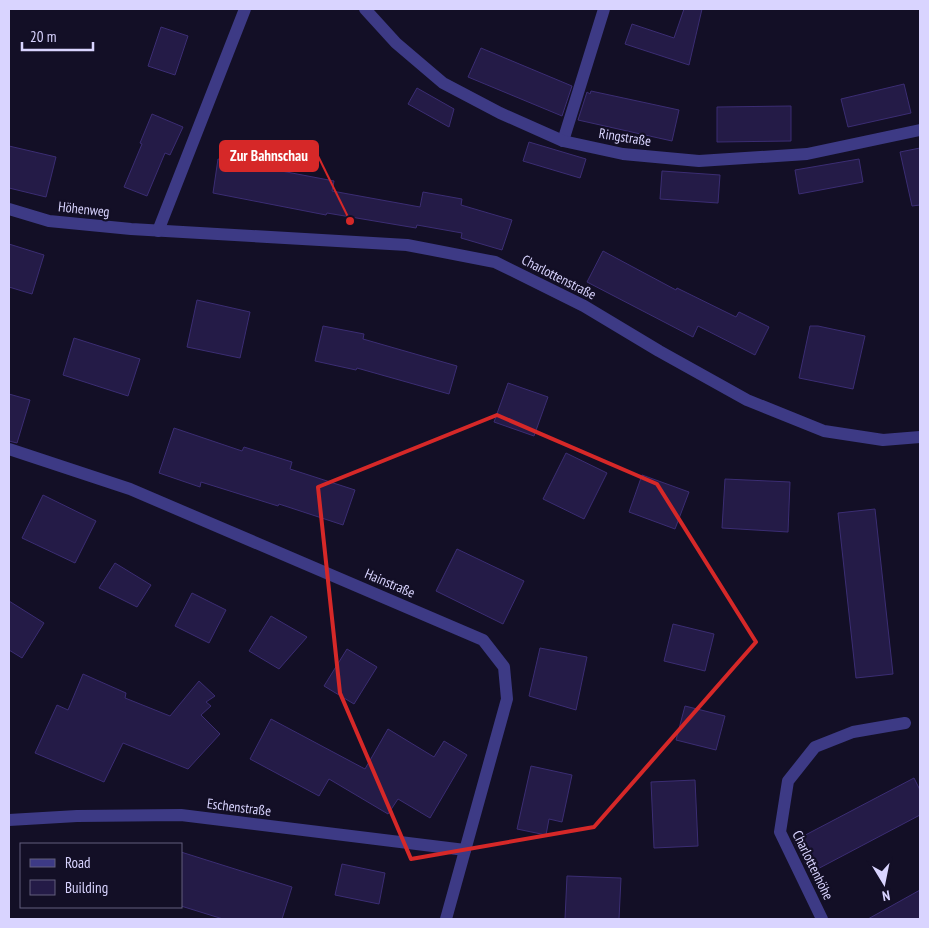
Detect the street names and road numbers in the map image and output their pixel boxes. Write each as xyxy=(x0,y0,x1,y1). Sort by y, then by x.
street label: Ringstraße xyxy=(598,124,653,150)
street label: Höhenweg xyxy=(57,197,111,221)
street label: Charlottenstraße xyxy=(519,250,600,304)
street label: Hainstraße xyxy=(362,564,418,602)
street label: Eschenstraße xyxy=(206,794,272,820)
street label: Charlottenhöhe xyxy=(788,827,838,903)

